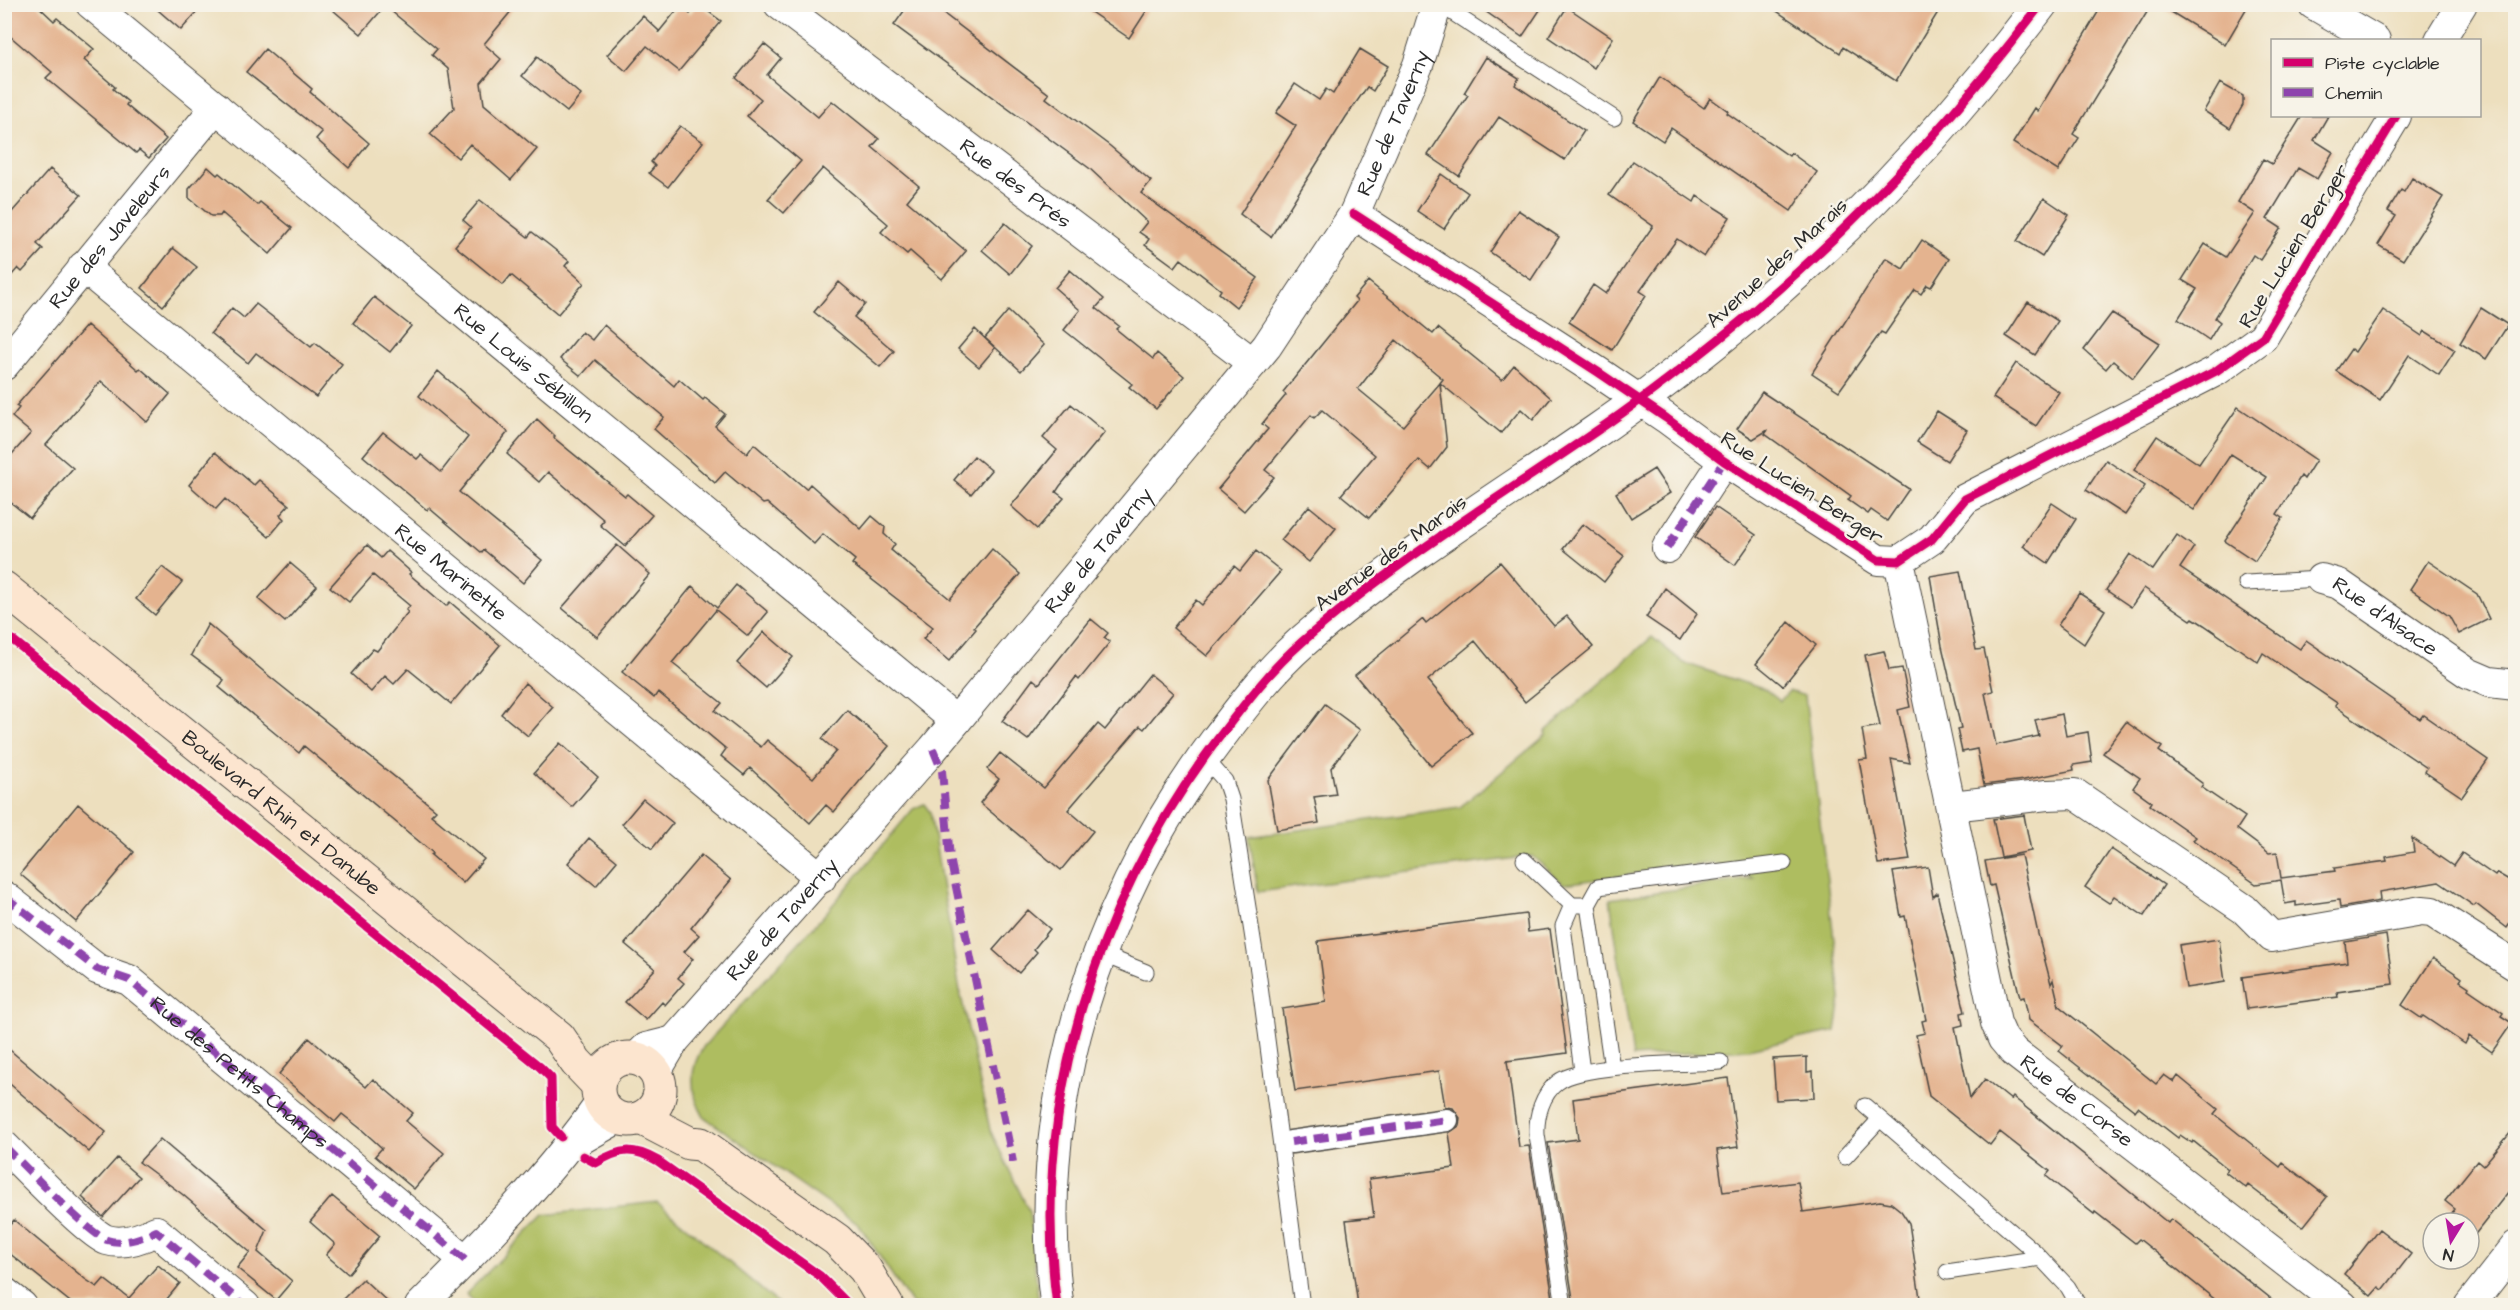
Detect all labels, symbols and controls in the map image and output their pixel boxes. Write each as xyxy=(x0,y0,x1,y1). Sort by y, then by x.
legend xyxy=(2271,39,2481,117)
street label: Rue de Taverny xyxy=(1349,46,1438,200)
text: Piste cyclable xyxy=(2325,51,2440,77)
text: Chemin xyxy=(2325,81,2382,106)
street label: Rue des Prés xyxy=(954,131,1078,235)
street label: Rue Lucien Berger xyxy=(2232,158,2358,335)
street label: Rue des Javeleurs xyxy=(42,159,177,315)
street label: Avenue des Marais xyxy=(1700,191,1854,335)
street label: Rue Louis Sébillon xyxy=(448,296,600,429)
street label: Rue Lucien Berger xyxy=(1714,424,1889,554)
street label: Rue de Taverny xyxy=(1037,480,1161,619)
street label: Avenue des Marais xyxy=(1309,488,1473,618)
street label: Rue Marinette xyxy=(389,516,514,627)
street label: Rue d'Alsace xyxy=(2327,569,2444,663)
street label: Boulevard Rhin et Danube xyxy=(176,723,387,902)
street label: Rue de Taverny xyxy=(720,851,846,987)
street label: Rue des Petits Champs xyxy=(144,989,335,1155)
street label: Rue de Corse xyxy=(2014,1047,2140,1154)
north arrow xyxy=(2421,1211,2481,1271)
text: N xyxy=(2441,1243,2455,1266)

